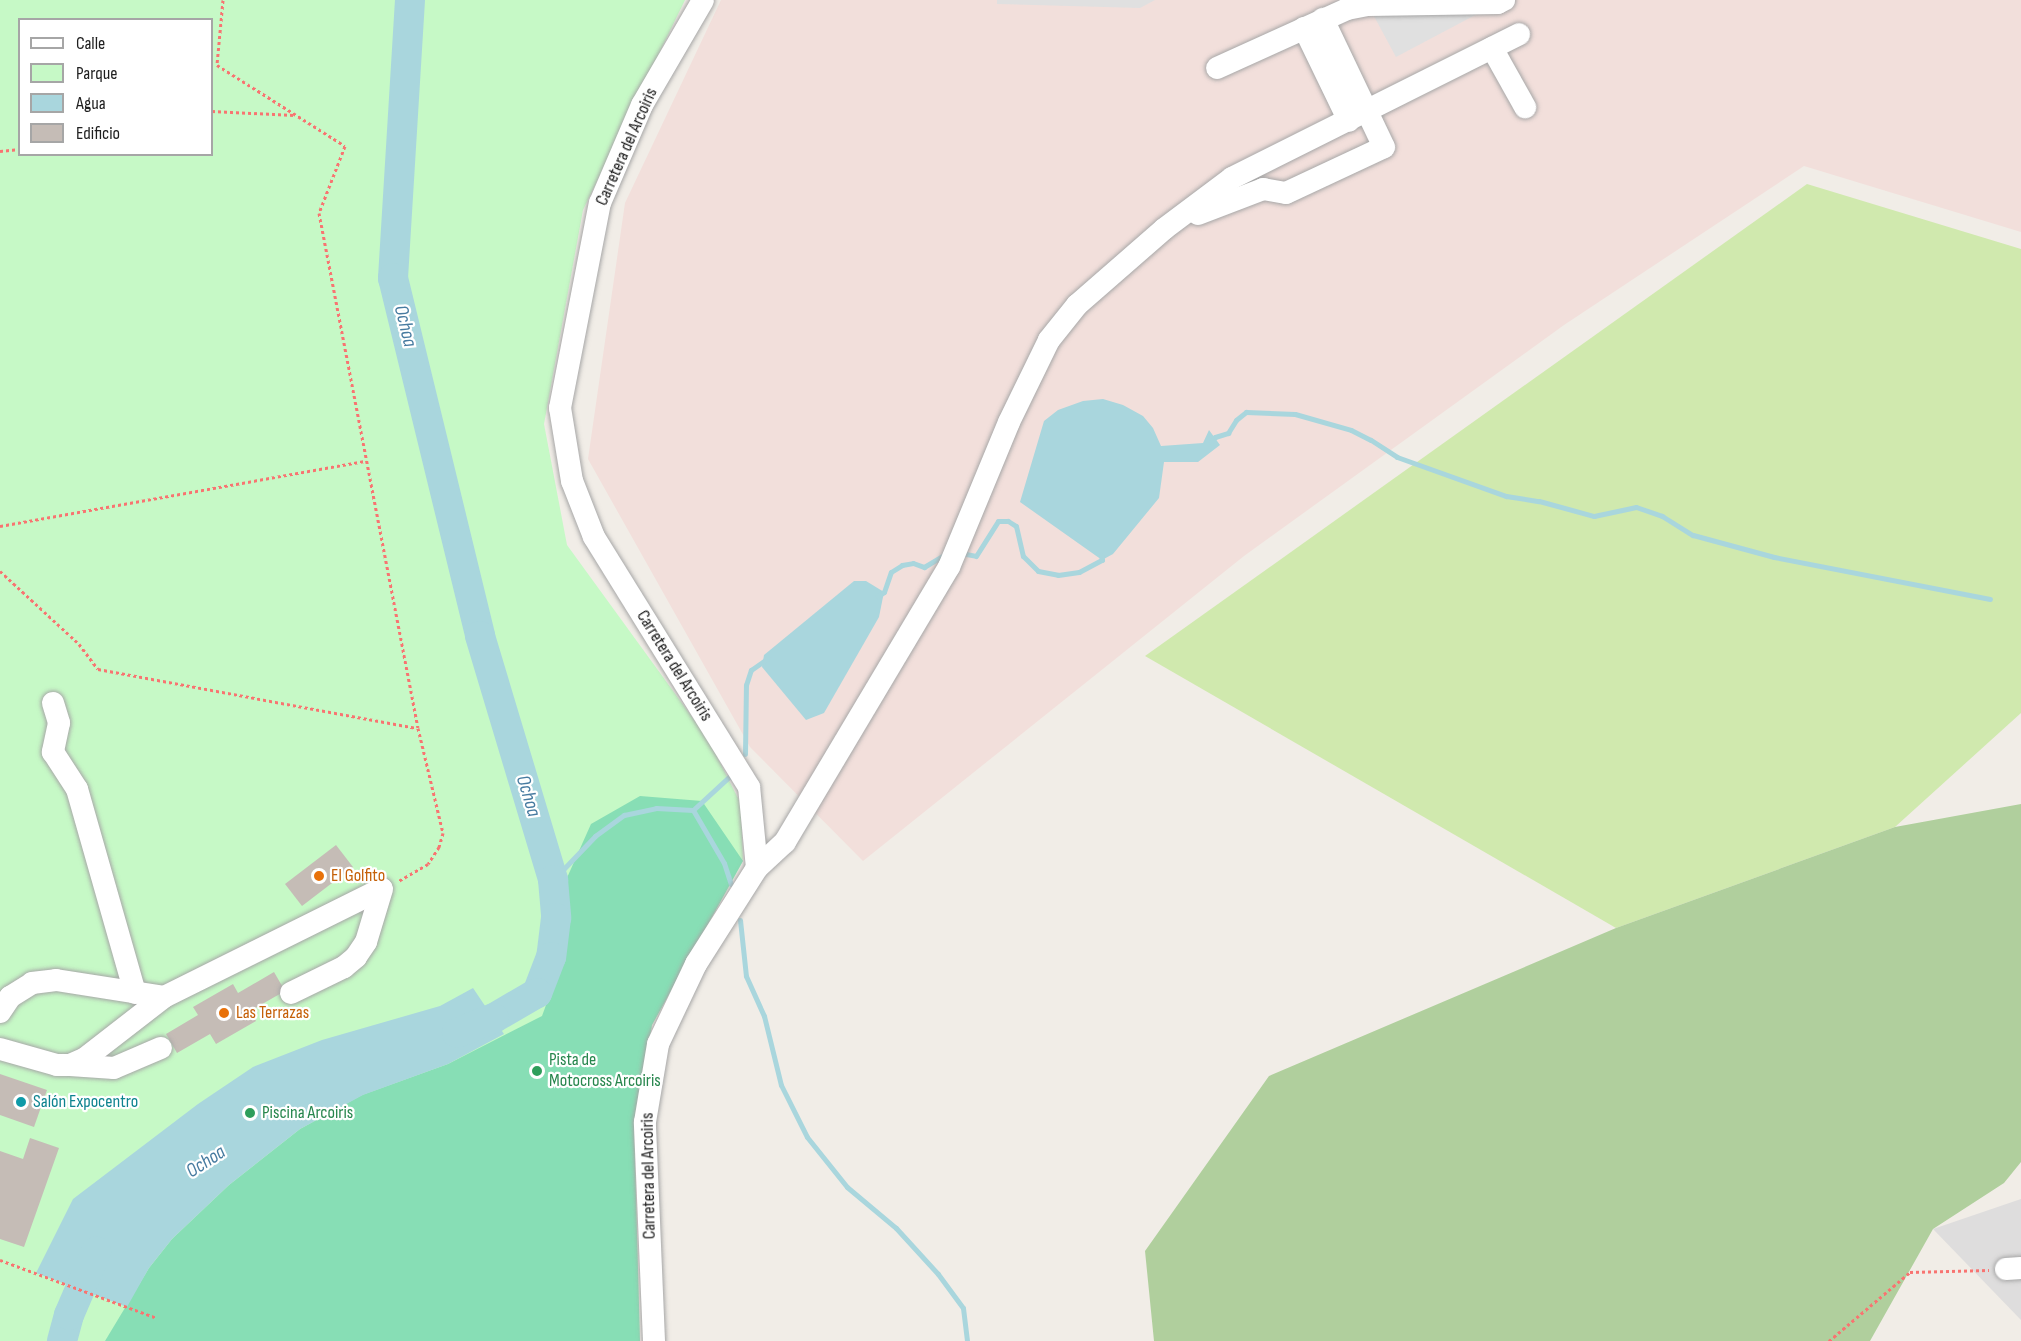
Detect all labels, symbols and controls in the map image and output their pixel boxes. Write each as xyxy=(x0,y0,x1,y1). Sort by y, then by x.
legend xyxy=(18,18,213,156)
text: Calle xyxy=(76,33,105,54)
text: Parque xyxy=(76,63,117,84)
street label: Carretera del Arcoiris xyxy=(591,85,663,209)
text: Agua xyxy=(76,93,106,114)
text: Edificio xyxy=(76,123,120,144)
water label: Ochoa xyxy=(388,303,422,349)
street label: Carretera del Arcoiris xyxy=(631,607,717,725)
water label: Ochoa xyxy=(510,772,546,820)
place label: El Golfito xyxy=(331,865,385,887)
marker: El Golfito xyxy=(312,869,326,883)
place label: Las Terrazas xyxy=(236,1002,309,1024)
marker: Las Terrazas xyxy=(217,1006,231,1020)
place label: Pista de Motocross Arcoiris xyxy=(549,1050,661,1092)
marker: Pista de Motocross Arcoiris xyxy=(530,1064,544,1078)
place label: Salón Expocentro xyxy=(33,1091,138,1113)
marker: Salón Expocentro xyxy=(14,1095,28,1109)
place label: Piscina Arcoiris xyxy=(262,1102,353,1124)
marker: Piscina Arcoiris xyxy=(243,1106,257,1120)
street label: Carretera del Arcoiris xyxy=(637,1113,661,1239)
water label: Ochoa xyxy=(182,1140,230,1184)

